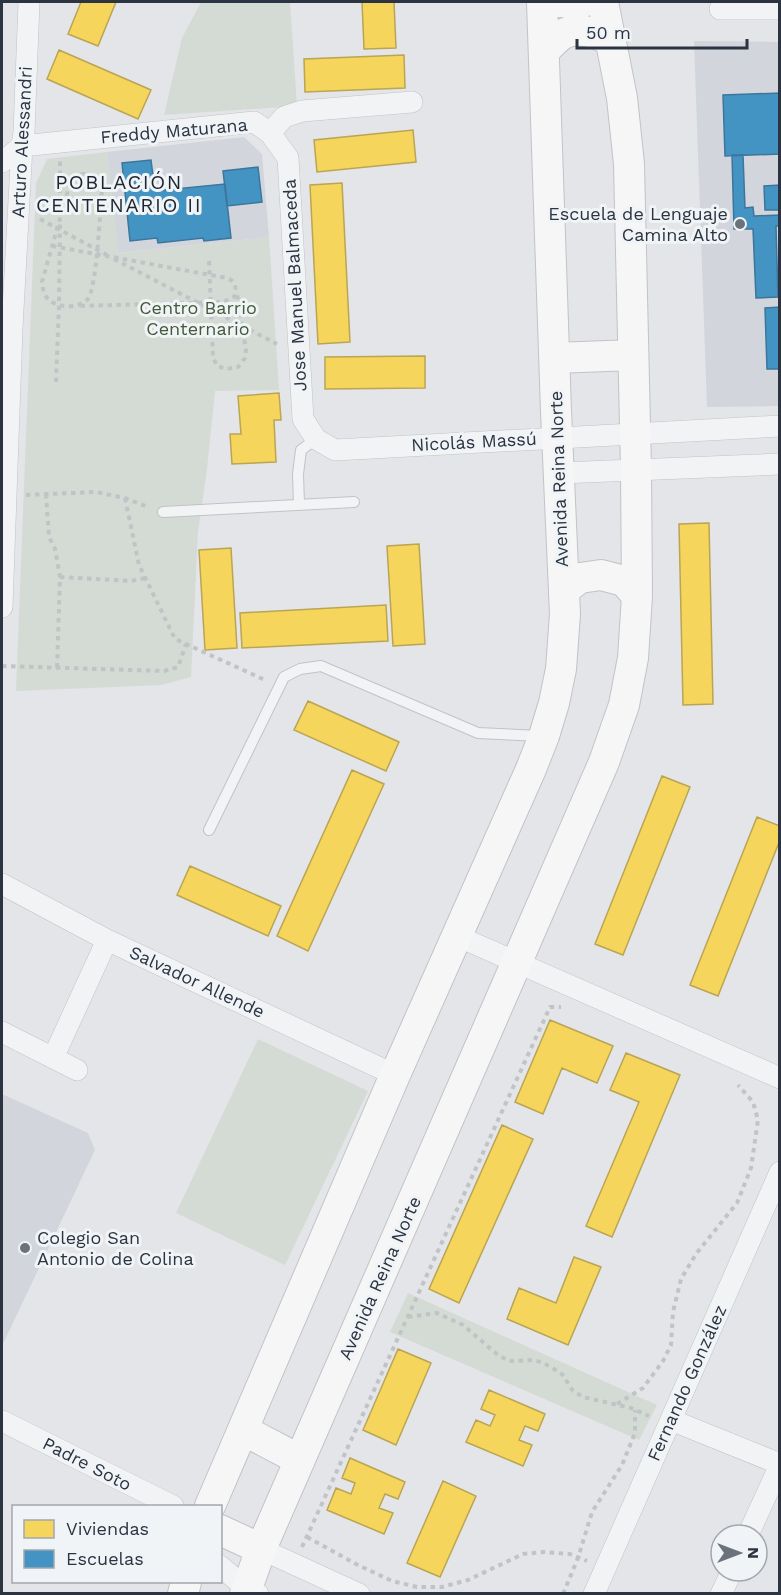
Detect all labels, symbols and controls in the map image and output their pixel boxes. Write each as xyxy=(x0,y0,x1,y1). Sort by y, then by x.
scale bar xyxy=(577,12,746,50)
text: 50 m xyxy=(586,22,631,43)
street label: Arturo Alessandri xyxy=(7,65,36,218)
street label: Freddy Maturana xyxy=(100,114,248,147)
district label: POBLACIÓN CENTENARIO II xyxy=(36,170,202,217)
street label: Jose Manuel Balmaceda xyxy=(278,178,311,392)
place label: Escuela de Lenguaje Camina Alto xyxy=(548,203,728,245)
marker: Escuela de Lenguaje Camina Alto xyxy=(733,217,747,231)
park label: Centro Barrio Centernario xyxy=(139,297,257,339)
street label: Avenida Reina Norte xyxy=(545,390,572,568)
street label: Nicolás Massú xyxy=(411,428,537,455)
street label: Salvador Allende xyxy=(126,941,268,1022)
street label: Avenida Reina Norte xyxy=(334,1193,425,1363)
place label: Colegio San Antonio de Colina xyxy=(37,1227,194,1269)
marker: Colegio San Antonio de Colina xyxy=(18,1241,32,1255)
street label: Fernando González xyxy=(643,1301,730,1464)
street label: Padre Soto xyxy=(39,1432,135,1495)
legend xyxy=(12,1505,222,1583)
text: Viviendas xyxy=(66,1518,149,1539)
north arrow xyxy=(709,1523,769,1583)
text: N xyxy=(744,1547,763,1559)
text: Escuelas xyxy=(66,1548,144,1569)

